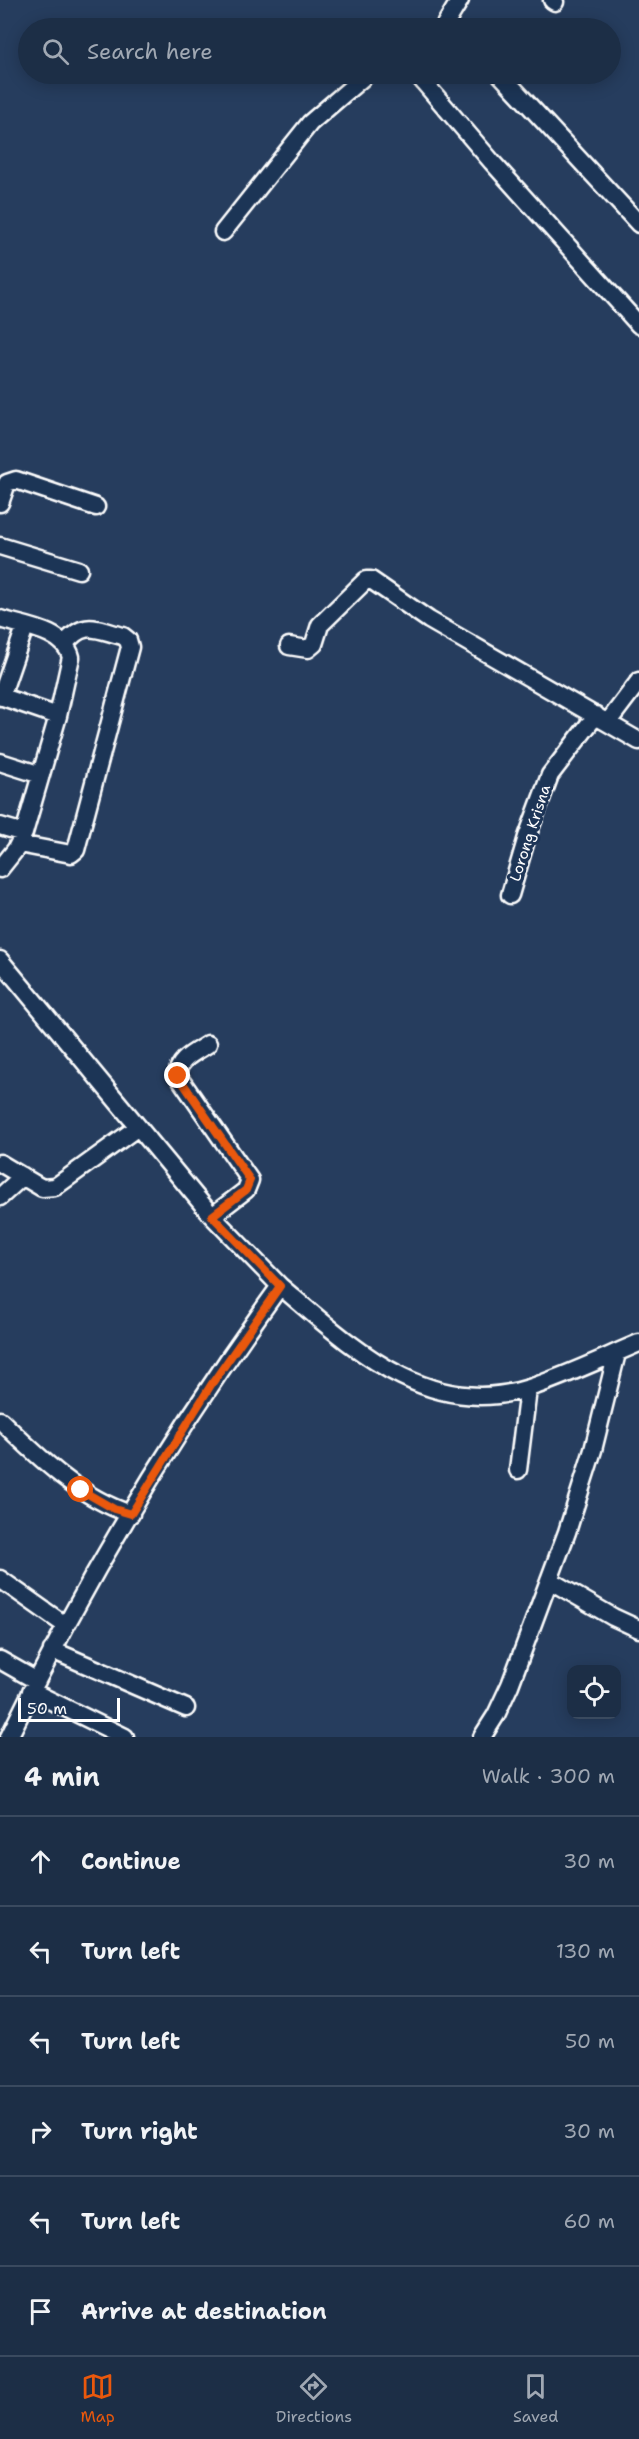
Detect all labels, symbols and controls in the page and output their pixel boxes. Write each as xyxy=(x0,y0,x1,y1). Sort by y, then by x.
search box xyxy=(18,18,621,84)
icon: search xyxy=(39,35,72,68)
text: Search here xyxy=(87,37,213,66)
street label: Lorong Krisna xyxy=(505,781,555,884)
route end xyxy=(164,1062,190,1088)
route start xyxy=(67,1476,93,1502)
map controls xyxy=(567,1665,621,1719)
button: locate xyxy=(567,1665,621,1719)
scale bar xyxy=(18,1695,120,1722)
text: 50 m xyxy=(27,1698,67,1719)
text: 4 min xyxy=(24,1759,100,1794)
text: Walk · 300 m xyxy=(482,1763,615,1789)
icon: ahead xyxy=(24,1845,57,1878)
text: Continue xyxy=(81,1847,181,1876)
text: 30 m xyxy=(563,1848,615,1874)
icon: left xyxy=(24,1935,57,1968)
text: Turn left xyxy=(81,1937,180,1966)
text: 130 m xyxy=(556,1938,615,1964)
icon: left xyxy=(24,2025,57,2058)
text: Turn left xyxy=(81,2027,180,2056)
text: 50 m xyxy=(565,2028,615,2054)
icon: right xyxy=(24,2115,57,2148)
text: Turn right xyxy=(81,2117,198,2146)
text: 30 m xyxy=(563,2118,615,2144)
icon: left xyxy=(24,2205,57,2238)
text: Turn left xyxy=(81,2207,180,2236)
text: 60 m xyxy=(563,2208,615,2234)
icon: arrive xyxy=(24,2295,57,2328)
text: Arrive at destination xyxy=(81,2297,327,2326)
tab: Map xyxy=(81,2370,115,2427)
tab: Directions xyxy=(276,2370,352,2427)
tab: Saved xyxy=(513,2370,559,2427)

